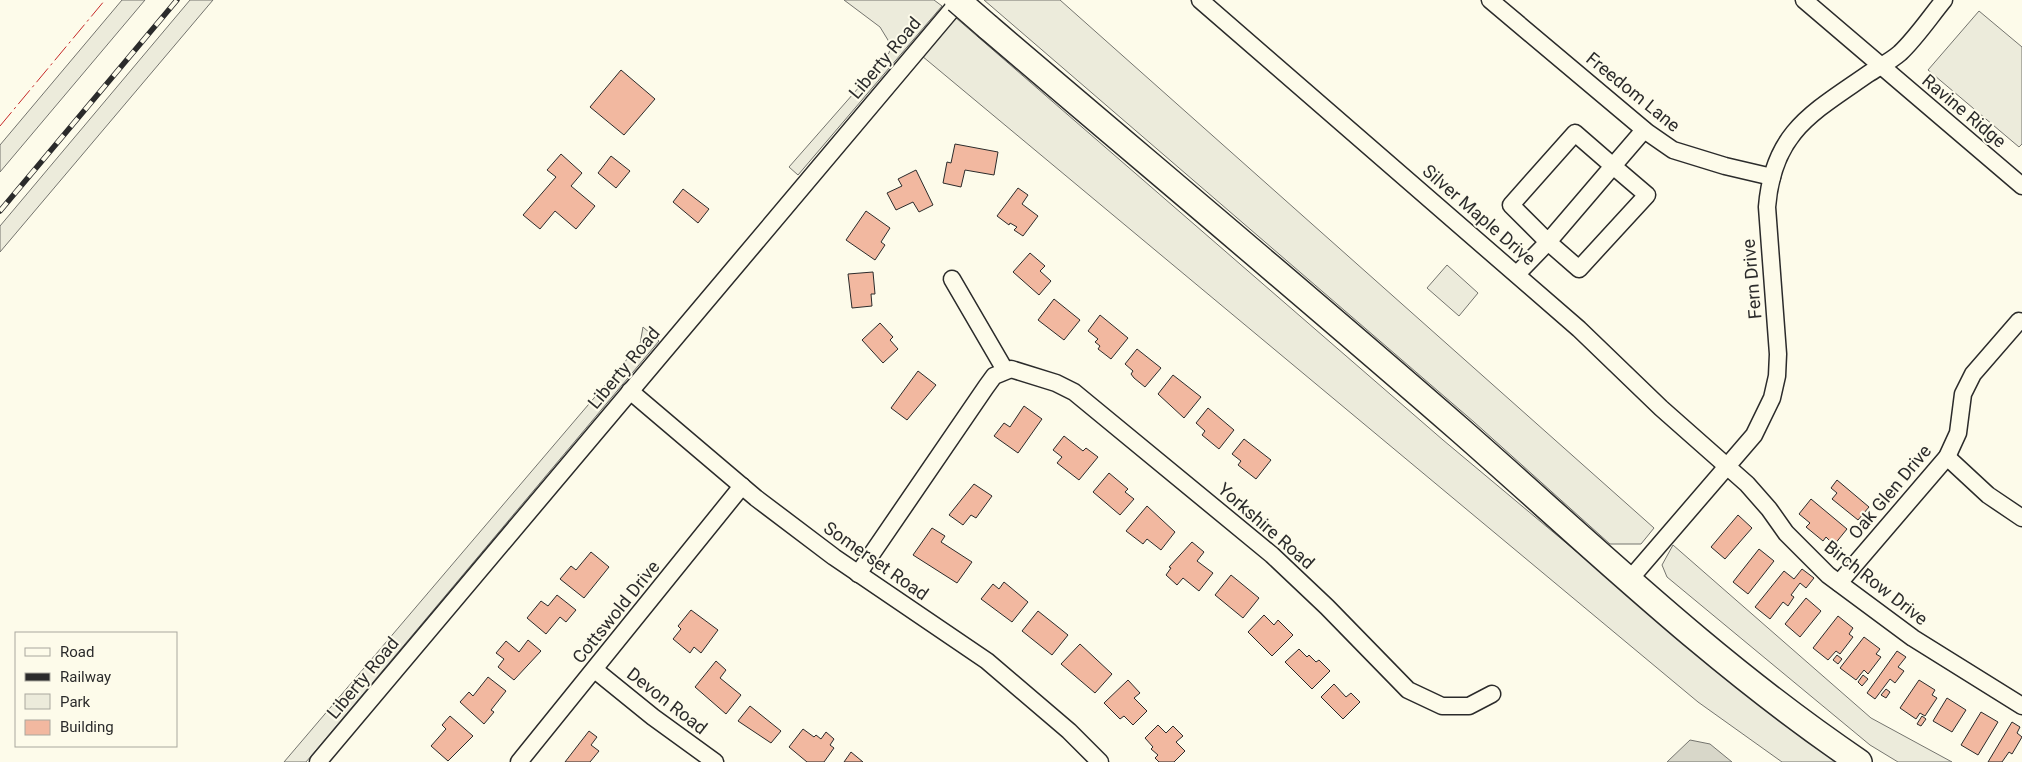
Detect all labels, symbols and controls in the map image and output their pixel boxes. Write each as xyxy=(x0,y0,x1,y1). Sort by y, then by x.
street label: Liberty Road xyxy=(844,12,925,103)
street label: Freedom Lane xyxy=(1582,47,1684,136)
street label: Ravine Ridge xyxy=(1918,69,2011,152)
street label: Silver Maple Drive xyxy=(1419,160,1540,269)
street label: Fern Drive xyxy=(1738,238,1765,320)
street label: Liberty Road xyxy=(583,322,664,413)
street label: Oak Glen Drive xyxy=(1844,440,1935,543)
street label: Yorkshire Road xyxy=(1214,478,1319,573)
street label: Somerset Road xyxy=(820,517,933,604)
street label: Birch Row Drive xyxy=(1821,536,1932,629)
street label: Cottswold Drive xyxy=(568,556,664,667)
legend xyxy=(15,632,178,747)
street label: Liberty Road xyxy=(322,632,403,723)
text: Road xyxy=(60,643,94,661)
street label: Devon Road xyxy=(623,663,712,738)
text: Railway xyxy=(60,668,111,686)
text: Park xyxy=(60,693,91,711)
text: Building xyxy=(60,718,114,736)

